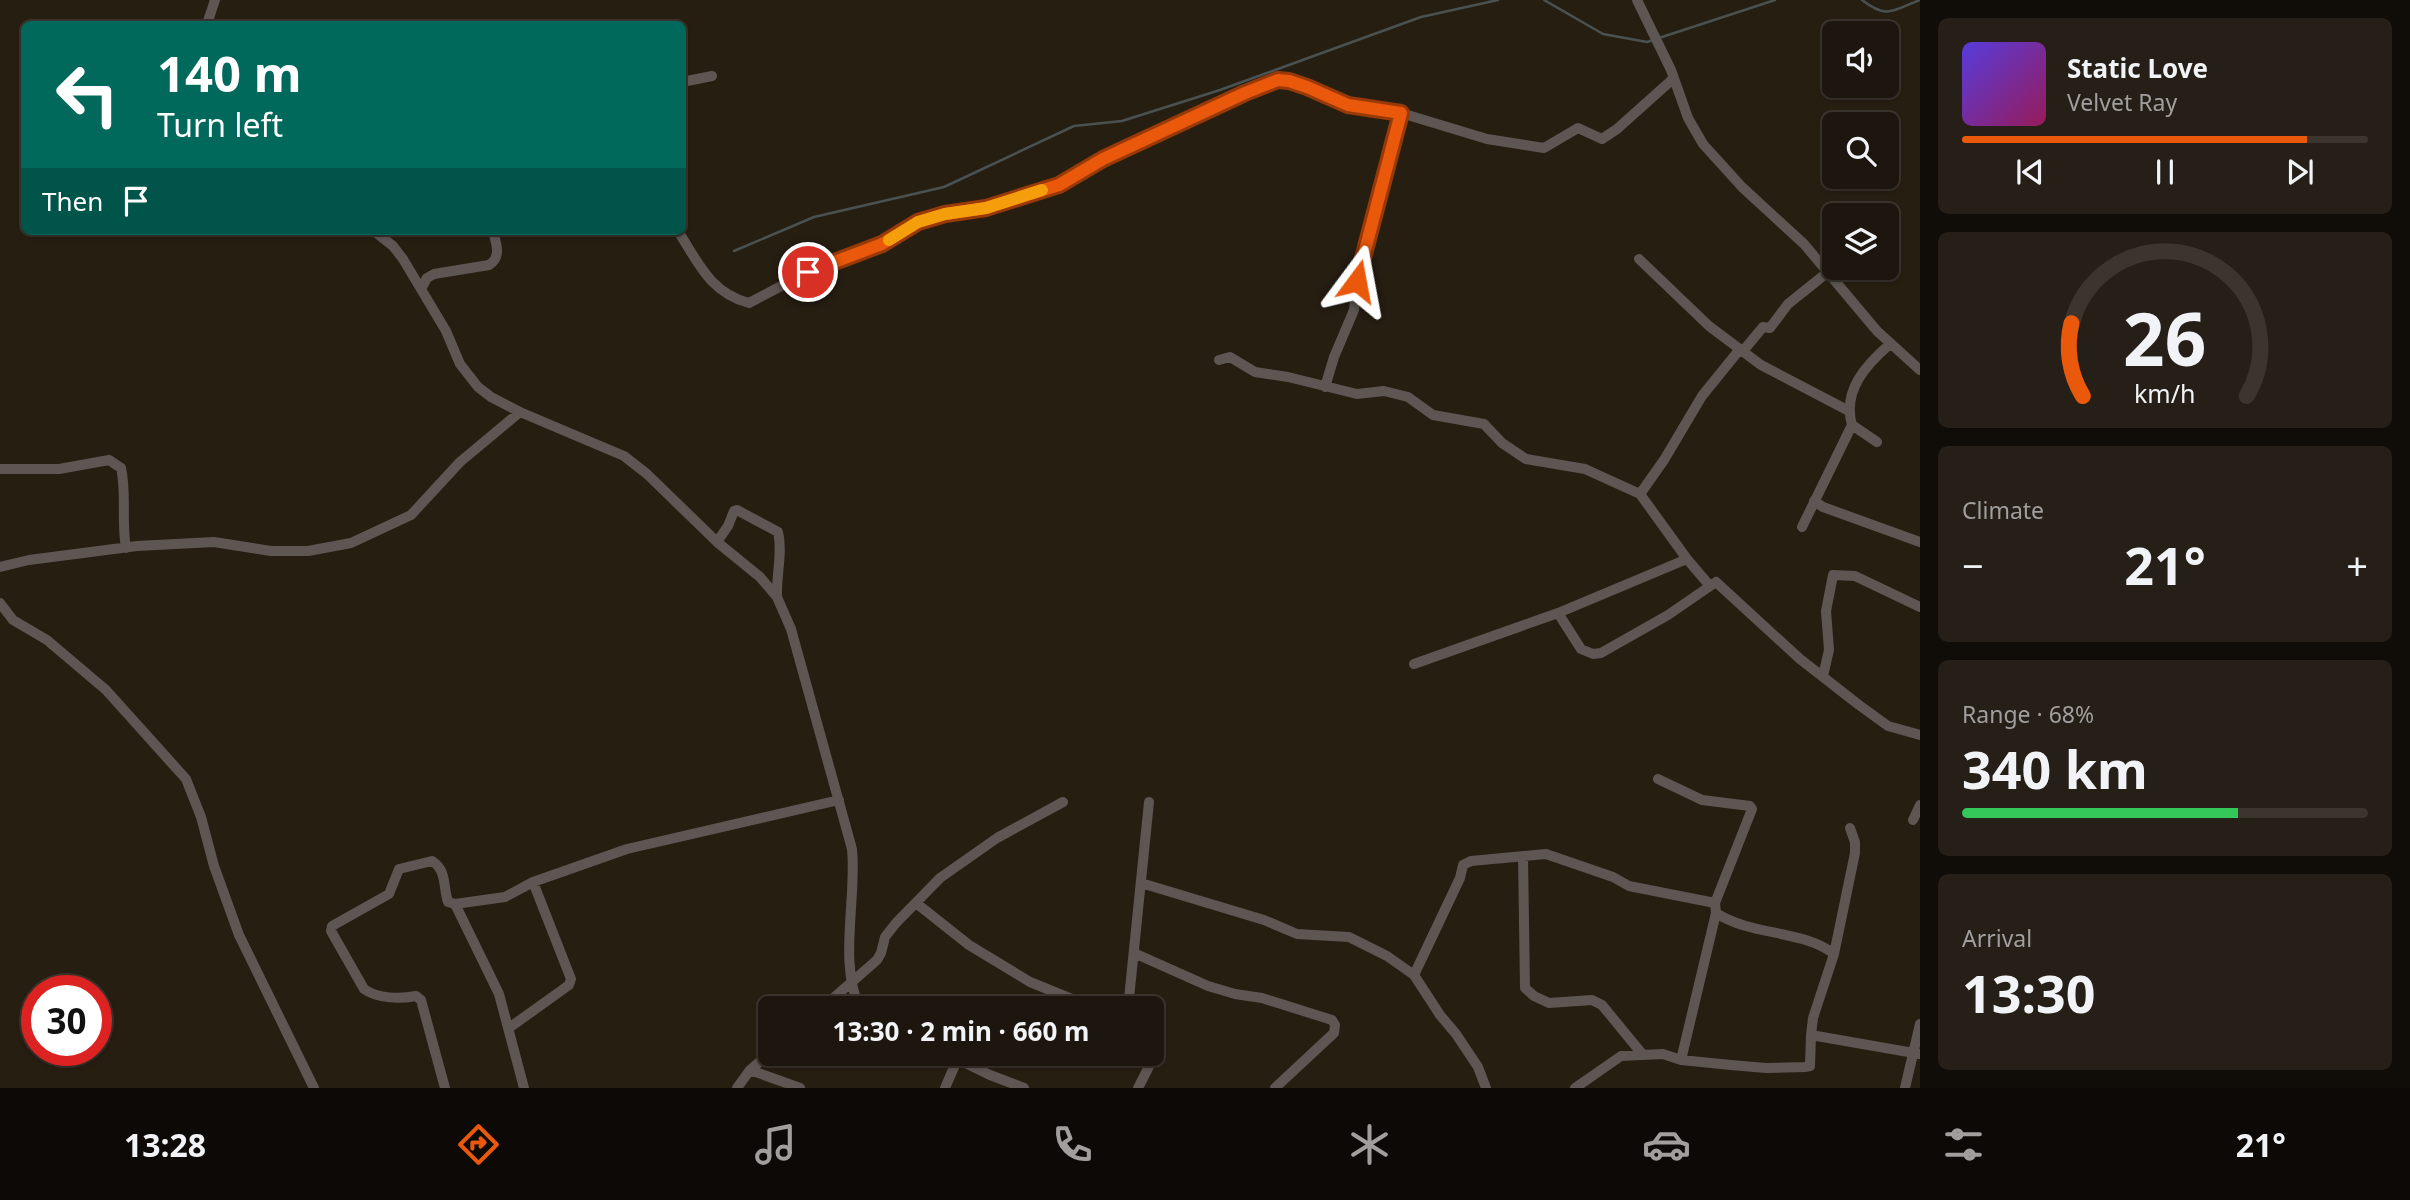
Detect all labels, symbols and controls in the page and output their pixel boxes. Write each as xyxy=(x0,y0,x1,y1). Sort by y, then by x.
map controls xyxy=(1822,21,1899,280)
button: sound xyxy=(1822,21,1899,98)
text: 140 m xyxy=(157,40,302,106)
icon: left xyxy=(42,49,133,140)
text: Static Love xyxy=(2067,50,2208,86)
text: Velvet Ray xyxy=(2067,86,2177,118)
text: Turn left xyxy=(157,103,283,146)
button: search xyxy=(1822,112,1899,189)
icon: previous xyxy=(2011,153,2049,191)
icon: pause xyxy=(2146,153,2184,191)
icon: next xyxy=(2281,153,2319,191)
icon: arrive xyxy=(117,182,155,220)
text: Then xyxy=(42,183,103,219)
button: layers xyxy=(1822,203,1899,280)
pin xyxy=(778,242,838,302)
position arrow xyxy=(1320,244,1394,318)
icon: arrive xyxy=(789,253,827,291)
text: 26 xyxy=(2123,288,2207,387)
text: km/h xyxy=(2134,376,2196,410)
text: Climate xyxy=(1962,494,2044,526)
text: 21° xyxy=(2124,529,2206,600)
text: − xyxy=(1962,539,1984,591)
text: + xyxy=(2346,539,2368,591)
text: Range · 68% xyxy=(1962,698,2094,730)
text: 340 km xyxy=(1962,733,2148,804)
text: Arrival xyxy=(1962,922,2032,954)
text: 13:30 xyxy=(1962,957,2096,1028)
speed limit sign: 30 xyxy=(21,975,112,1066)
text: 13:30 · 2 min · 660 m xyxy=(833,1013,1089,1049)
icon: directions xyxy=(454,1120,503,1169)
icon: music xyxy=(751,1120,800,1169)
icon: phone xyxy=(1048,1120,1097,1169)
icon: climate xyxy=(1345,1120,1394,1169)
icon: car xyxy=(1642,1120,1691,1169)
icon: filters xyxy=(1939,1120,1988,1169)
text: 13:28 xyxy=(124,1123,206,1166)
text: 21° xyxy=(2236,1123,2286,1166)

